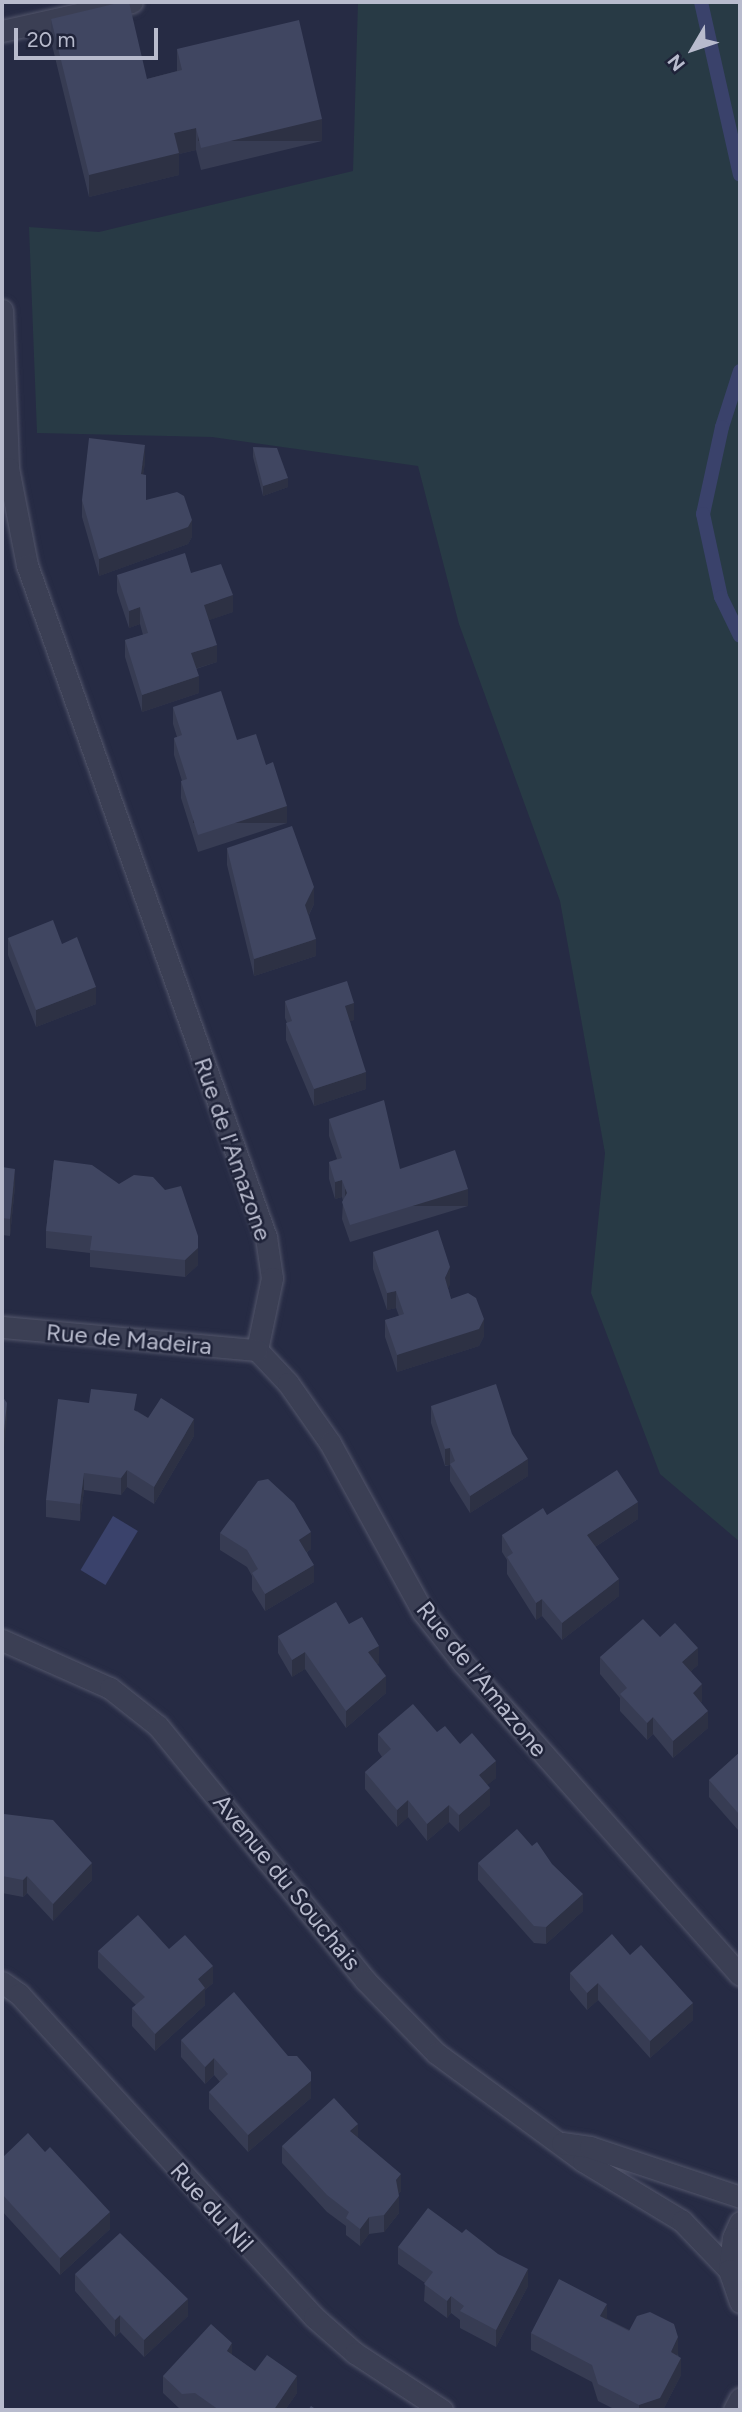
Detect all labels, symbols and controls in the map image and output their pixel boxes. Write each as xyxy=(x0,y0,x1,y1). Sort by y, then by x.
scale bar xyxy=(18,14,161,58)
north arrow xyxy=(658,14,728,84)
text: 20 m xyxy=(27,27,75,52)
text: N xyxy=(663,50,690,75)
street label: Rue de l'Amazone xyxy=(188,1054,278,1244)
street label: Rue de Madeira xyxy=(45,1317,213,1361)
street label: Rue de l'Amazone xyxy=(410,1595,554,1763)
street label: Avenue du Souchais xyxy=(207,1788,367,1976)
street label: Rue du Nil xyxy=(164,2156,260,2258)

